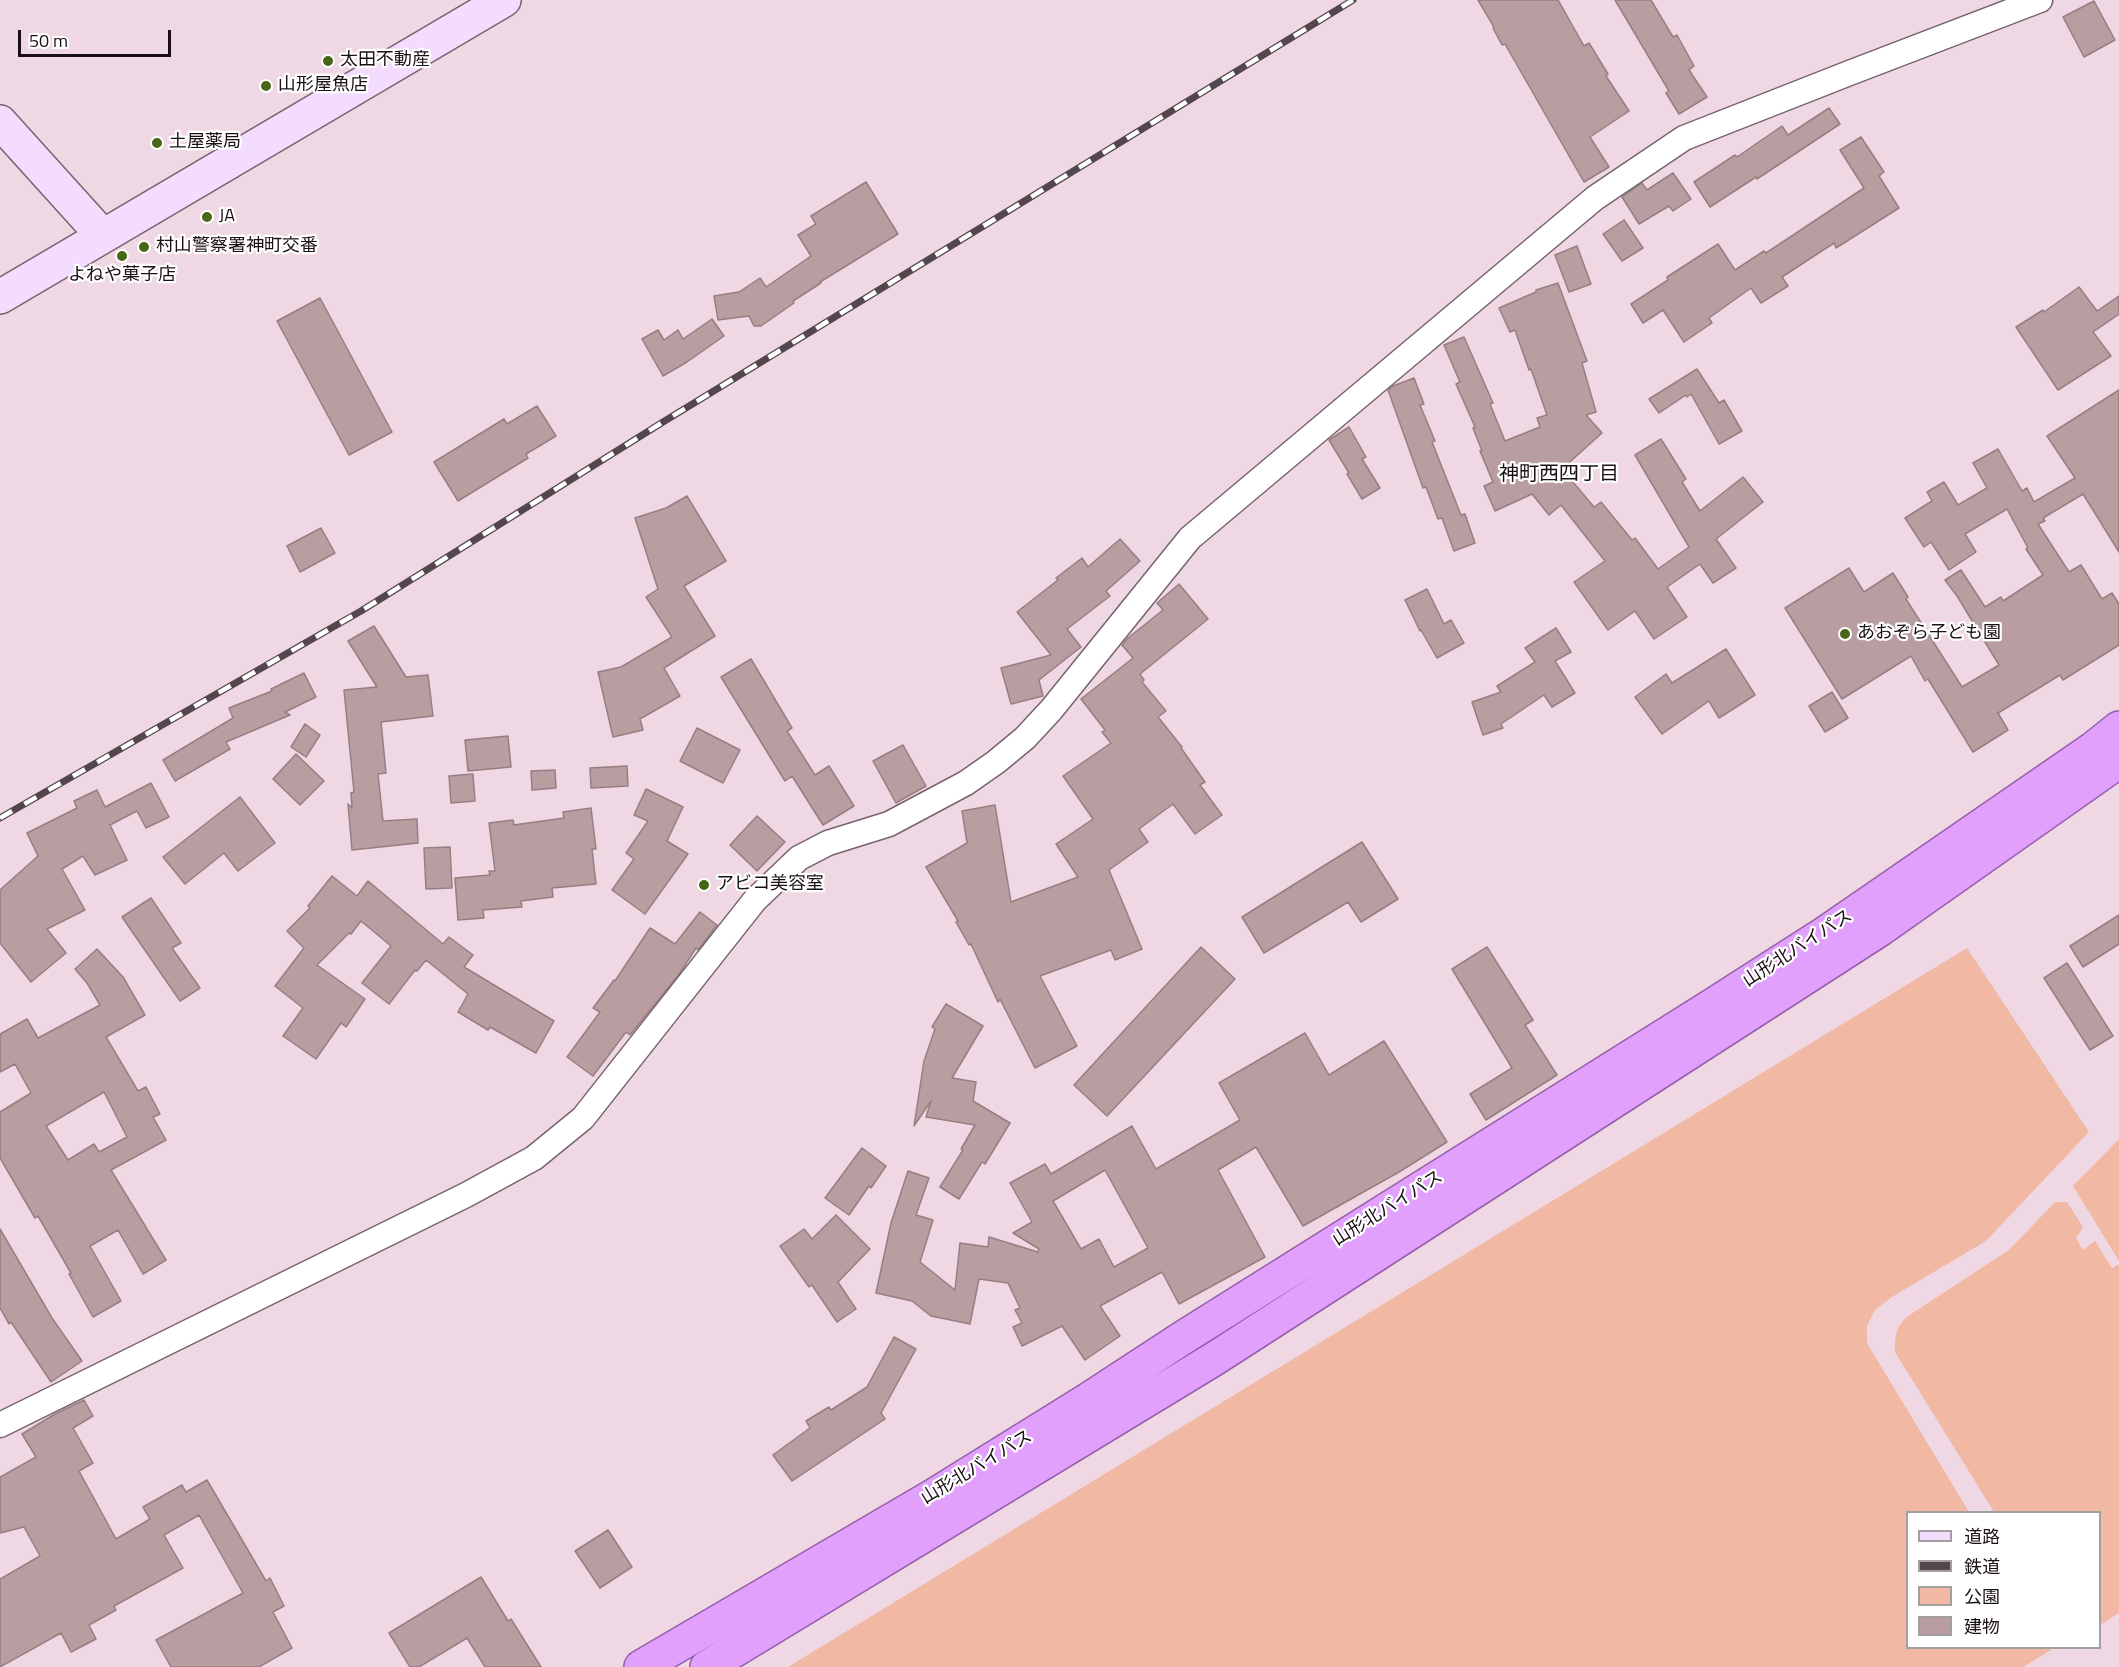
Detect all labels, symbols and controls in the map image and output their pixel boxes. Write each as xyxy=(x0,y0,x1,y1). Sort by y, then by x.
scale bar xyxy=(21,18,174,56)
text: 50 m xyxy=(29,27,68,54)
place label: 太田不動産 xyxy=(340,50,430,72)
marker: 太田不動産 xyxy=(321,54,335,68)
place label: 山形屋魚店 xyxy=(278,75,368,97)
marker: 山形屋魚店 xyxy=(259,79,273,93)
place label: 土屋薬局 xyxy=(169,132,241,154)
marker: 土屋薬局 xyxy=(150,136,164,150)
place label: JA xyxy=(219,206,235,228)
marker: JA xyxy=(200,210,214,224)
place label: 村山警察署神町交番 xyxy=(156,236,318,258)
marker: 村山警察署神町交番 xyxy=(137,240,151,254)
marker: よねや菓子店 xyxy=(115,249,129,263)
place label: よねや菓子店 xyxy=(68,265,176,287)
district label: 神町西四丁目 xyxy=(1499,463,1619,487)
place label: あおぞら子ども園 xyxy=(1857,623,2001,645)
marker: あおぞら子ども園 xyxy=(1838,627,1852,641)
place label: アビコ美容室 xyxy=(716,874,824,896)
marker: アビコ美容室 xyxy=(697,878,711,892)
street label: 山形北バイパス xyxy=(1739,906,1857,992)
street label: 山形北バイパス xyxy=(1329,1166,1447,1252)
street label: 山形北バイパス xyxy=(917,1426,1037,1510)
legend xyxy=(1906,1511,2101,1649)
text: 道路 xyxy=(1964,1523,2000,1550)
text: 鉄道 xyxy=(1964,1553,2000,1580)
text: 公園 xyxy=(1964,1583,2000,1610)
text: 建物 xyxy=(1964,1613,2000,1640)

